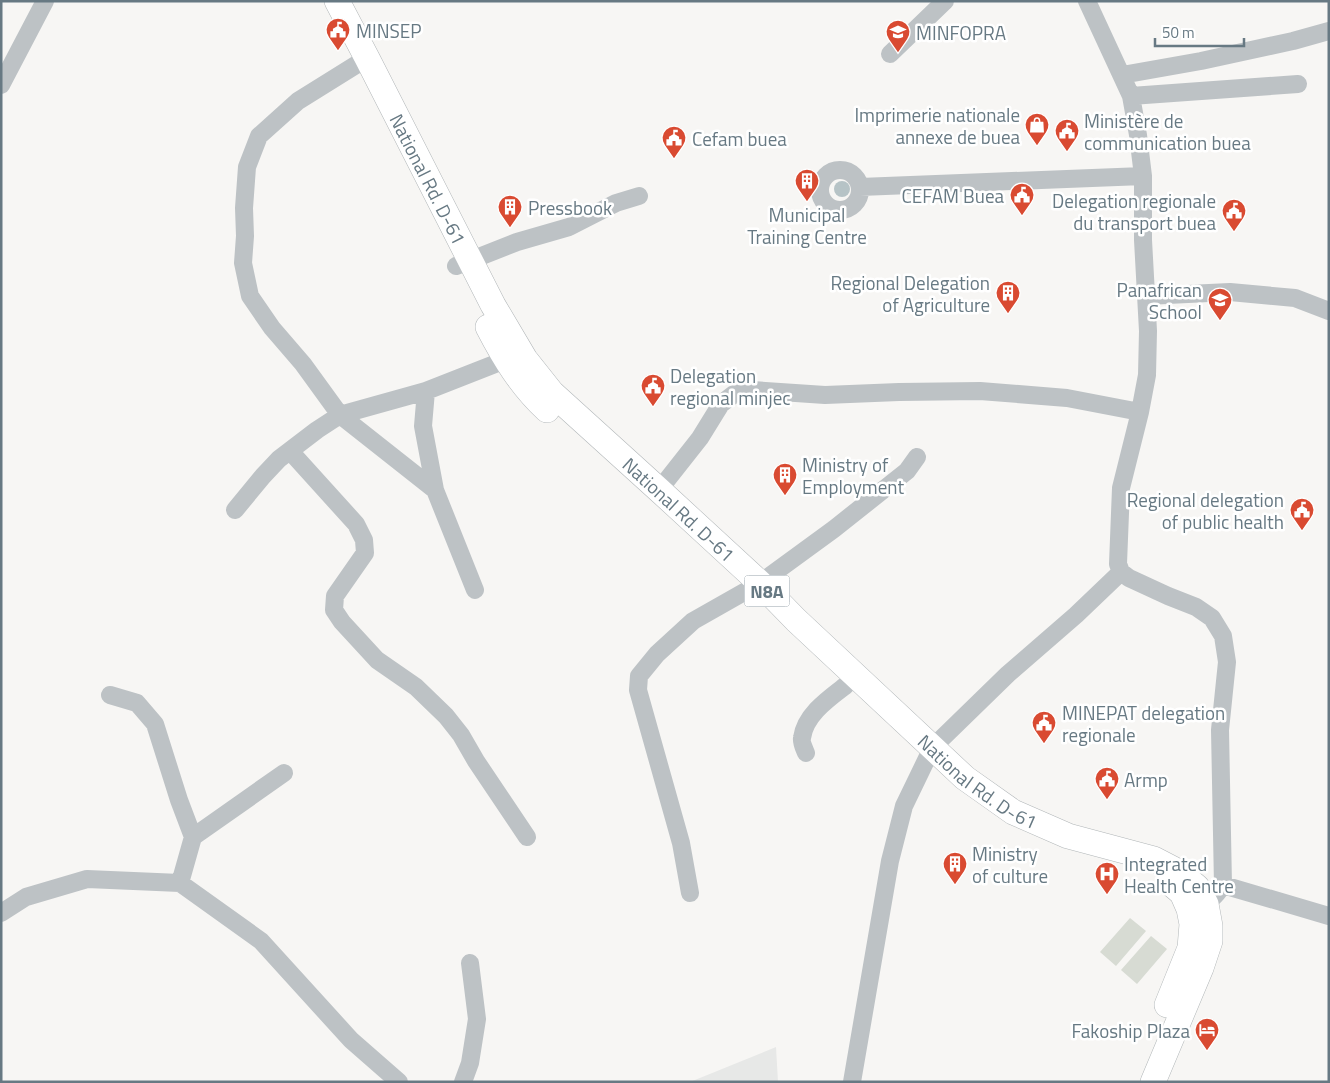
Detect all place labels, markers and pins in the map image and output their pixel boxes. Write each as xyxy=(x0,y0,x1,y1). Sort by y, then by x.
place label: MINSEP xyxy=(356,16,422,45)
public building icon: MINSEP xyxy=(325,17,351,51)
place label: MINFOPRA xyxy=(916,18,1006,47)
school or university icon: MINFOPRA xyxy=(885,19,911,53)
place label: Imprimerie nationale annexe de buea xyxy=(854,100,1020,151)
place label: Ministère de communication buea xyxy=(1084,106,1251,157)
shop icon: Imprimerie nationale annexe de buea xyxy=(1024,112,1050,146)
public building icon: Ministère de communication buea xyxy=(1054,118,1080,152)
place label: Cefam buea xyxy=(692,124,787,153)
public building icon: Cefam buea xyxy=(661,125,687,159)
building icon: Municipal Training Centre xyxy=(794,168,820,202)
place label: CEFAM Buea xyxy=(901,181,1004,210)
public building icon: CEFAM Buea xyxy=(1009,182,1035,216)
place label: Delegation regionale du transport buea xyxy=(1052,186,1216,237)
place label: Pressbook xyxy=(528,193,612,222)
building icon: Pressbook xyxy=(497,194,523,228)
public building icon: Delegation regionale du transport buea xyxy=(1221,198,1247,232)
place label: Municipal Training Centre xyxy=(747,200,867,251)
place label: Regional Delegation of Agriculture xyxy=(830,268,990,319)
place label: Panafrican School xyxy=(1117,275,1202,326)
building icon: Regional Delegation of Agriculture xyxy=(995,280,1021,314)
school or university icon: Panafrican School xyxy=(1207,287,1233,321)
place label: Delegation regional minjec xyxy=(670,361,791,412)
public building icon: Delegation regional minjec xyxy=(640,373,666,407)
place label: Ministry of Employment xyxy=(802,450,904,501)
building icon: Ministry of Employment xyxy=(772,462,798,496)
place label: Regional delegation of public health xyxy=(1127,485,1284,536)
public building icon: Regional delegation of public health xyxy=(1289,497,1315,531)
place label: MINEPAT delegation regionale xyxy=(1062,698,1225,749)
public building icon: MINEPAT delegation regionale xyxy=(1031,710,1057,744)
place label: Armp xyxy=(1124,765,1168,794)
public building icon: Armp xyxy=(1094,766,1120,800)
place label: Ministry of culture xyxy=(972,839,1048,890)
place label: Integrated Health Centre xyxy=(1124,849,1234,900)
building icon: Ministry of culture xyxy=(942,851,968,885)
hospital icon: Integrated Health Centre xyxy=(1094,861,1120,895)
place label: Fakoship Plaza xyxy=(1071,1016,1190,1045)
hotel icon: Fakoship Plaza xyxy=(1194,1017,1220,1051)

